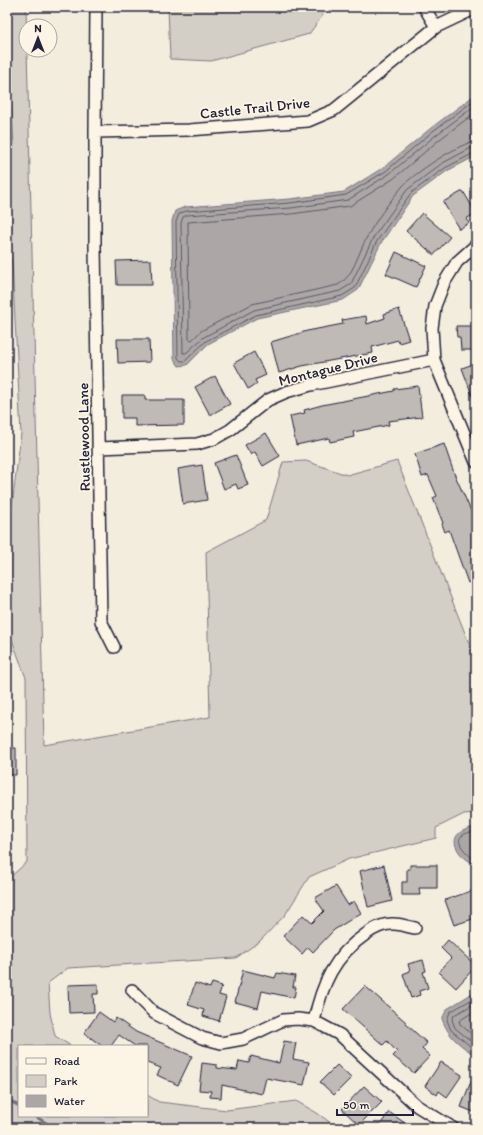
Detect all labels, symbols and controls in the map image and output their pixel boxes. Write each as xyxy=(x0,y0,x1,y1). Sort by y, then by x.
north arrow xyxy=(18,18,58,58)
text: N xyxy=(34,22,42,35)
street label: Castle Trail Drive xyxy=(199,93,311,123)
street label: Montague Drive xyxy=(277,348,379,390)
street label: Rustlewood Lane xyxy=(74,383,94,491)
legend xyxy=(18,1045,148,1117)
text: Road xyxy=(54,1054,80,1068)
text: Park xyxy=(54,1074,78,1088)
scale bar xyxy=(337,1091,413,1117)
text: Water xyxy=(54,1094,85,1108)
text: 50 m xyxy=(343,1098,369,1112)

